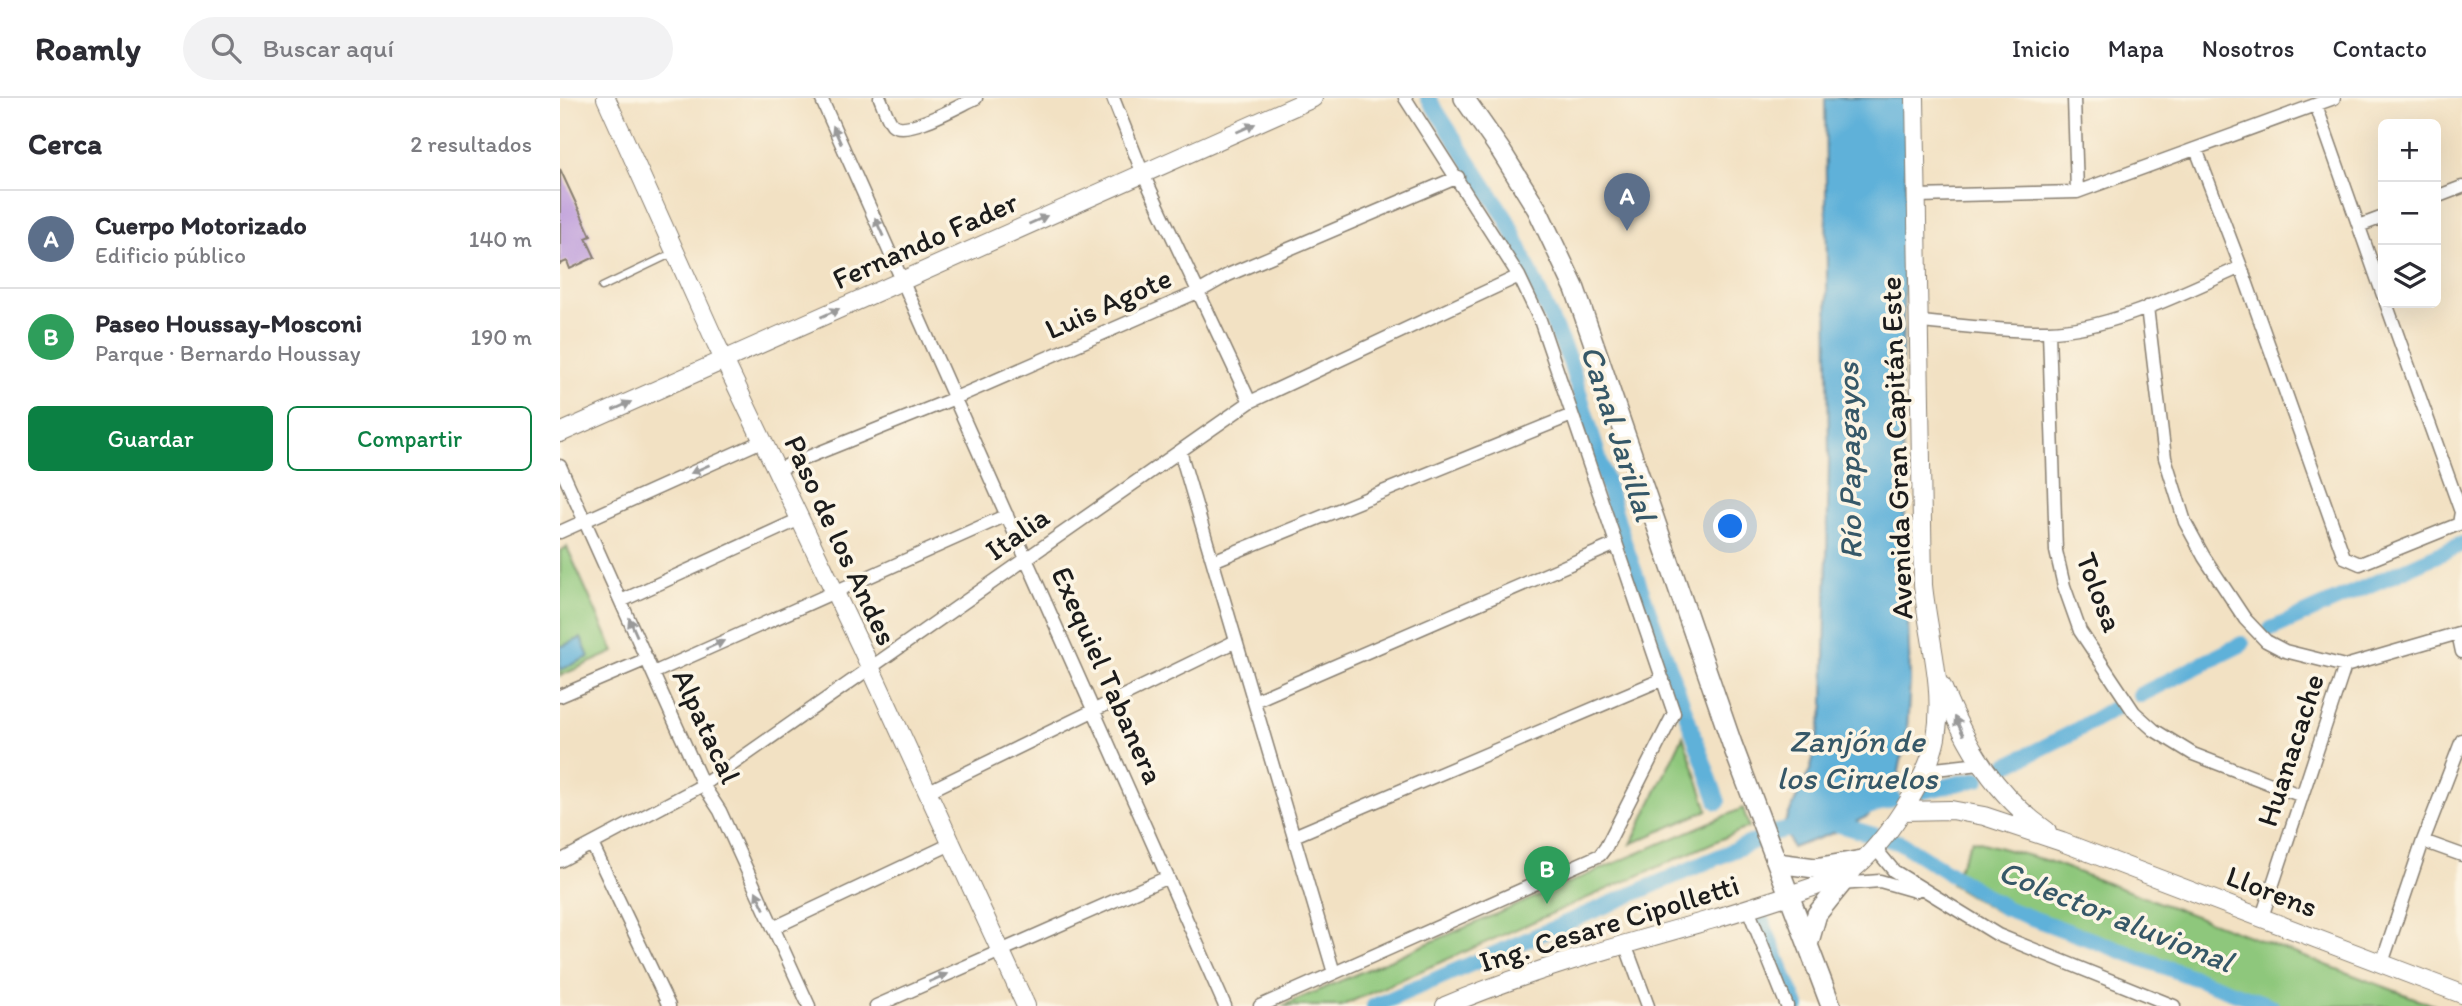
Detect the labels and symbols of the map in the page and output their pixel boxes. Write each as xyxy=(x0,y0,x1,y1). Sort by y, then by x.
one-way arrow xyxy=(1236,122,1256,134)
one-way arrow xyxy=(831,125,843,145)
pin: A xyxy=(1604,173,1650,231)
street label: Fernando Fader xyxy=(826,183,1024,297)
one-way arrow xyxy=(1028,214,1048,226)
one-way arrow xyxy=(873,216,884,237)
street label: Luis Agote xyxy=(1039,259,1177,347)
street label: Avenida Gran Capitán Este xyxy=(1872,276,1920,620)
one-way arrow xyxy=(820,307,840,319)
water label: Canal Jarillal xyxy=(1573,340,1666,528)
water label: Río Papagayos xyxy=(1828,360,1870,560)
one-way arrow xyxy=(612,400,633,411)
street label: Paso de los Andes xyxy=(776,429,906,651)
one-way arrow xyxy=(690,463,710,475)
street label: Italia xyxy=(978,498,1057,568)
your location xyxy=(1713,509,1747,543)
street label: Tolosa xyxy=(2068,547,2132,637)
street label: Exequiel Tabanera xyxy=(1044,561,1173,790)
one-way arrow xyxy=(627,617,639,637)
one-way arrow xyxy=(705,640,725,651)
street label: Alpatacal xyxy=(664,663,750,790)
street label: Huanacache xyxy=(2248,669,2332,831)
one-way arrow xyxy=(1953,716,1965,736)
water label: Zanjón de los Ciruelos xyxy=(1777,722,1939,797)
pin: B xyxy=(1524,846,1570,904)
water label: Colector aluvional xyxy=(1993,852,2241,981)
street label: Llorens xyxy=(2221,857,2323,925)
street label: Ing. Cesare Cipolletti xyxy=(1474,866,1744,980)
one-way arrow xyxy=(754,889,765,910)
one-way arrow xyxy=(928,973,949,984)

